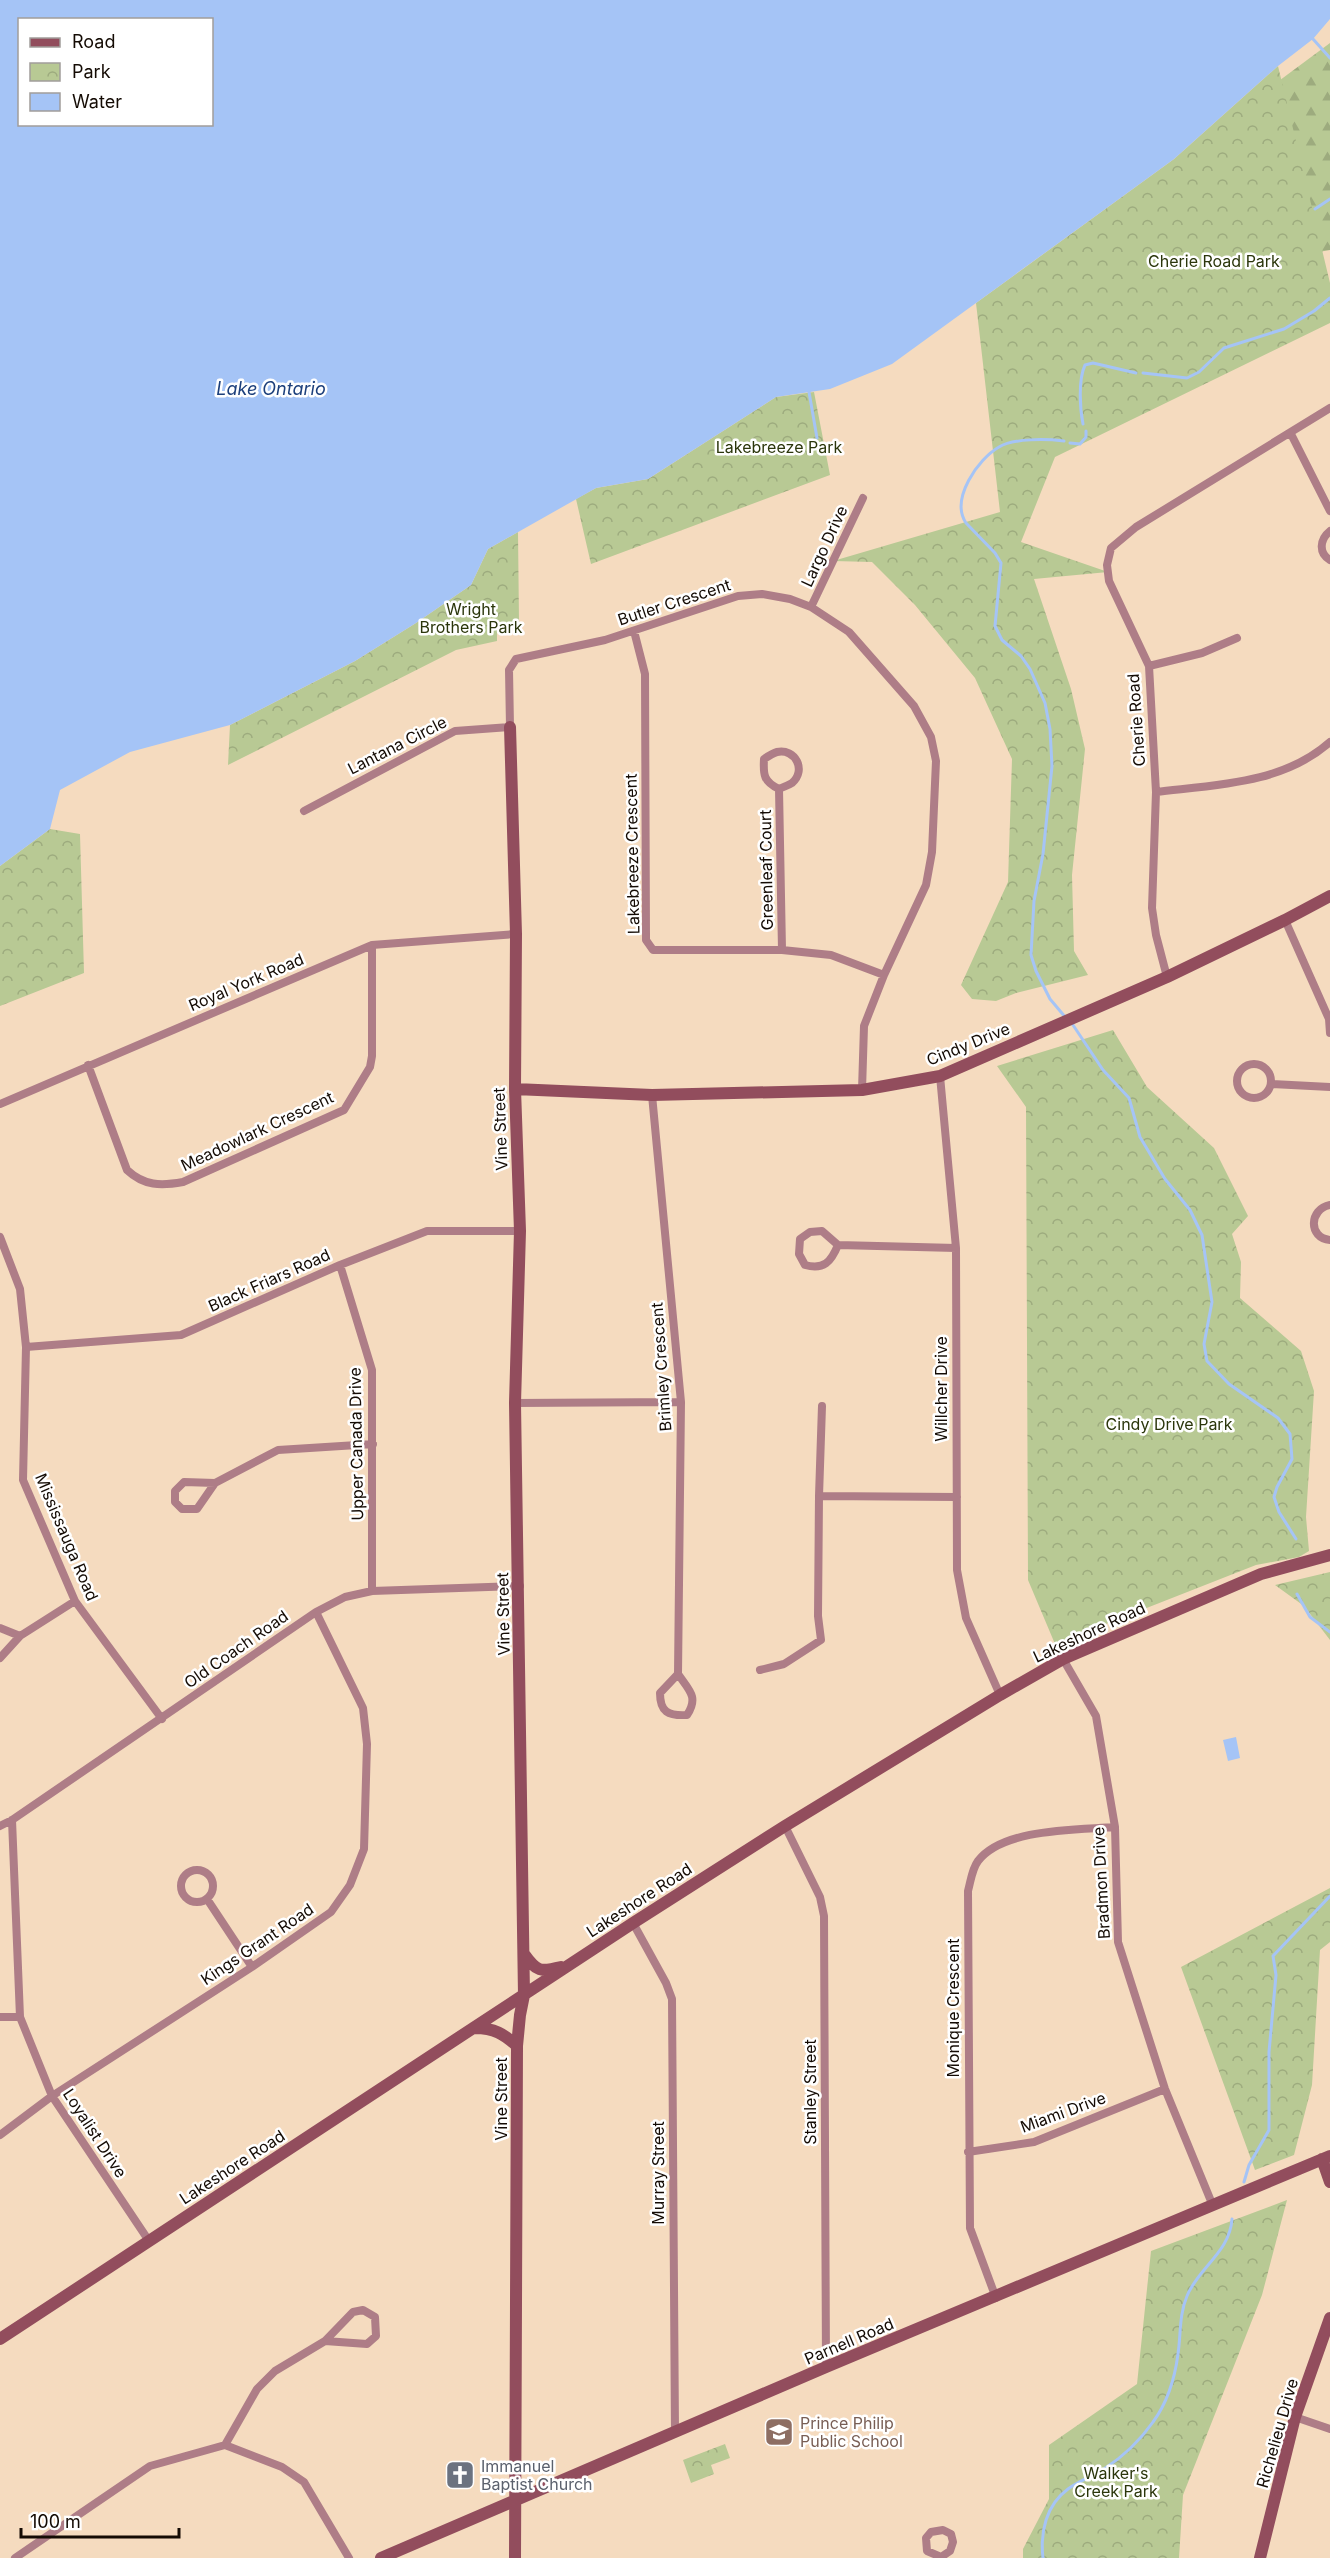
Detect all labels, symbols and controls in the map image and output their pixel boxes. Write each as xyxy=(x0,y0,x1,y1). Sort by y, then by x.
legend xyxy=(18,18,213,126)
text: Road xyxy=(72,31,115,52)
text: Park xyxy=(72,61,111,82)
text: Water xyxy=(72,91,122,112)
park label: Cherie Road Park xyxy=(1148,251,1280,271)
water label: Lake Ontario xyxy=(216,378,326,399)
park label: Lakebreeze Park xyxy=(716,437,842,457)
street label: Largo Drive xyxy=(796,502,852,590)
street label: Butler Crescent xyxy=(615,574,733,630)
park label: Wright Brothers Park xyxy=(419,599,523,637)
street label: Cherie Road xyxy=(1123,673,1149,767)
street label: Lantana Circle xyxy=(344,711,450,779)
street label: Lakebreeze Crescent xyxy=(621,774,643,934)
street label: Greenleaf Court xyxy=(755,809,777,931)
street label: Royal York Road xyxy=(185,949,307,1015)
street label: Cindy Drive xyxy=(923,1018,1013,1070)
street label: Meadowlark Crescent xyxy=(178,1087,336,1175)
street label: Vine Street xyxy=(489,1087,511,1171)
street label: Black Friars Road xyxy=(205,1244,333,1316)
street label: Brimley Crescent xyxy=(647,1302,675,1432)
street label: Willcher Drive xyxy=(931,1336,951,1442)
street label: Upper Canada Drive xyxy=(345,1367,367,1521)
park label: Cindy Drive Park xyxy=(1106,1414,1233,1434)
street label: Mississauga Road xyxy=(31,1470,103,1604)
street label: Vine Street xyxy=(492,1572,514,1656)
street label: Lakeshore Road xyxy=(1030,1597,1148,1667)
street label: Old Coach Road xyxy=(180,1606,292,1692)
street label: Bradmon Drive xyxy=(1088,1826,1114,1940)
street label: Lakeshore Road xyxy=(583,1859,695,1941)
street label: Kings Grant Road xyxy=(197,1899,317,1989)
street label: Monique Crescent xyxy=(943,1939,963,2077)
street label: Stanley Street xyxy=(800,2039,820,2145)
street label: Vine Street xyxy=(491,2057,511,2141)
street label: Loyalist Drive xyxy=(59,2085,131,2181)
street label: Miami Drive xyxy=(1018,2087,1108,2137)
street label: Murray Street xyxy=(648,2121,668,2225)
street label: Lakeshore Road xyxy=(176,2126,288,2208)
street label: Parnell Road xyxy=(801,2313,897,2369)
street label: Richelieu Drive xyxy=(1252,2376,1302,2490)
place label: Prince Philip Public School xyxy=(800,2413,903,2451)
school or university icon: Prince Philip Public School xyxy=(763,2416,795,2448)
place label: Immanuel Baptist Church xyxy=(481,2456,593,2494)
church icon: Immanuel Baptist Church xyxy=(444,2459,476,2491)
park label: Walker's Creek Park xyxy=(1074,2463,1158,2501)
scale bar xyxy=(21,2501,178,2539)
text: 100 m xyxy=(30,2511,81,2532)

